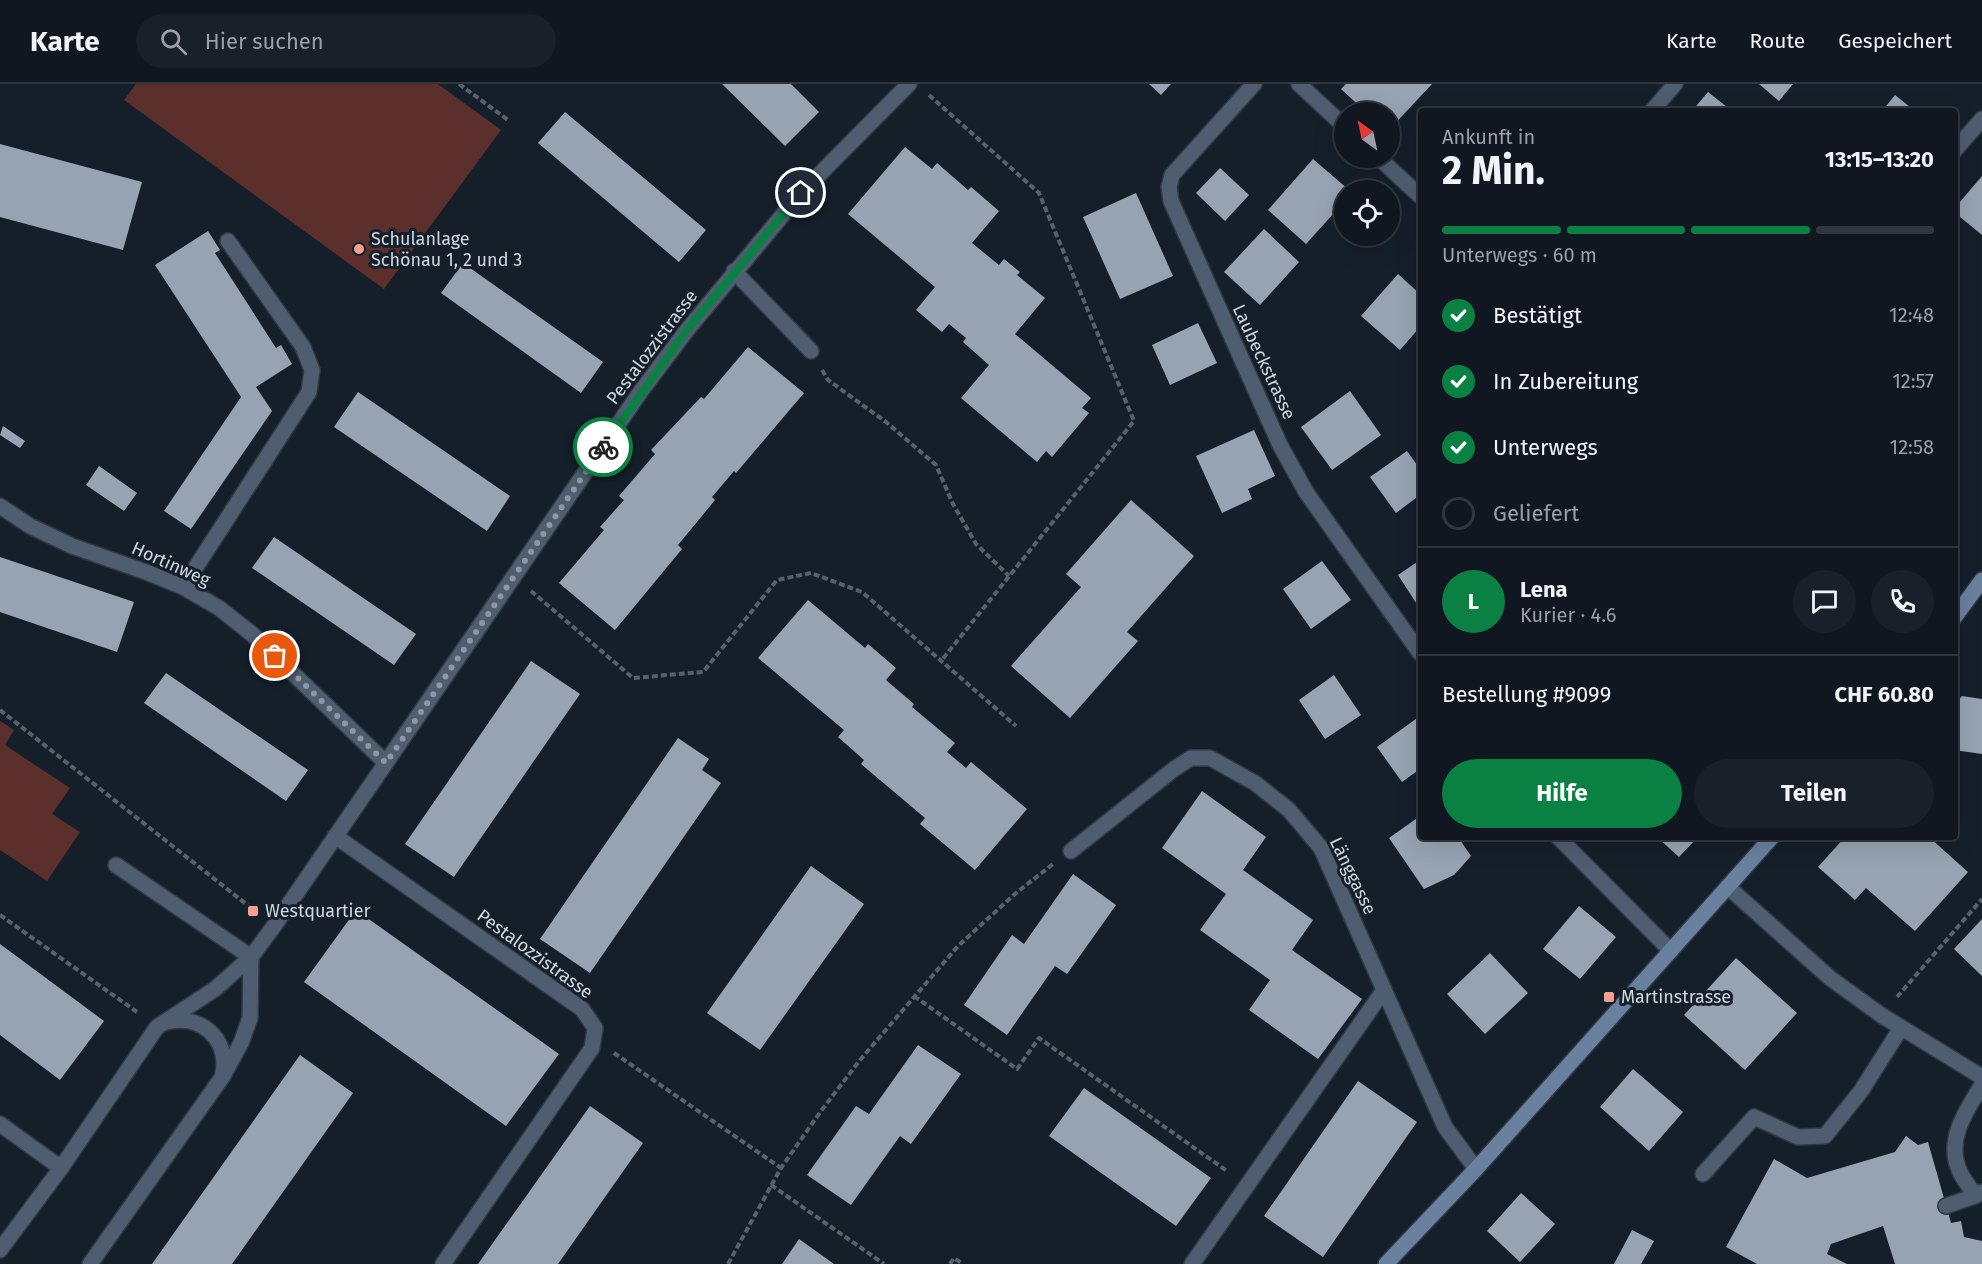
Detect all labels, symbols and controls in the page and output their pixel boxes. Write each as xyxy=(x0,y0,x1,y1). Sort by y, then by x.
search box xyxy=(136,14,556,68)
text: Karte xyxy=(30,25,100,58)
icon: search xyxy=(157,25,190,58)
text: Hier suchen xyxy=(205,28,324,55)
text: Karte xyxy=(1666,28,1717,54)
text: Route xyxy=(1750,28,1805,54)
text: Gespeichert xyxy=(1838,28,1952,54)
north arrow xyxy=(1334,102,1400,168)
map controls xyxy=(1334,102,1400,246)
text: Ankunft in xyxy=(1442,125,1535,149)
text: 13:15–13:20 xyxy=(1825,146,1934,173)
text: 2 Min. xyxy=(1442,148,1545,194)
pin xyxy=(775,167,826,218)
icon: home xyxy=(784,176,817,209)
button: locate xyxy=(1334,180,1400,246)
place label: Schulanlage Schönau 1, 2 und 3 xyxy=(371,228,522,271)
marker: Schulanlage Schönau 1, 2 und 3 xyxy=(352,242,366,256)
text: Unterwegs · 60 m xyxy=(1442,243,1597,267)
street label: Pestalozzistrasse xyxy=(602,285,702,409)
icon: check xyxy=(1442,299,1475,332)
street label: Laubeckstrasse xyxy=(1228,301,1300,423)
text: Bestätigt xyxy=(1493,302,1582,329)
text: 12:48 xyxy=(1889,303,1934,327)
icon: check xyxy=(1442,365,1475,398)
text: In Zubereitung xyxy=(1493,368,1638,395)
text: 12:57 xyxy=(1892,369,1934,393)
courier xyxy=(573,417,633,477)
icon: bike xyxy=(587,431,620,464)
icon: check xyxy=(1442,431,1475,464)
text: Unterwegs xyxy=(1493,434,1598,461)
text: 12:58 xyxy=(1890,435,1934,459)
text: Geliefert xyxy=(1493,500,1579,527)
street label: Hortinweg xyxy=(128,537,214,591)
button: chat xyxy=(1793,570,1856,633)
button: phone xyxy=(1871,570,1934,633)
text: Lena xyxy=(1520,576,1568,603)
text: L xyxy=(1468,588,1479,615)
text: Kurier · 4.6 xyxy=(1520,603,1617,627)
pin xyxy=(249,630,300,681)
icon: bag xyxy=(258,639,291,672)
text: Bestellung #9099 xyxy=(1442,681,1611,708)
text: CHF 60.80 xyxy=(1835,681,1934,708)
button: Hilfe xyxy=(1442,759,1682,828)
button: Teilen xyxy=(1694,759,1934,828)
street label: Länggasse xyxy=(1325,834,1381,918)
place label: Westquartier xyxy=(265,900,370,922)
marker: Westquartier xyxy=(246,904,260,918)
street label: Pestalozzistrasse xyxy=(473,905,597,1003)
place label: Martinstrasse xyxy=(1621,986,1731,1008)
marker: Martinstrasse xyxy=(1602,990,1616,1004)

